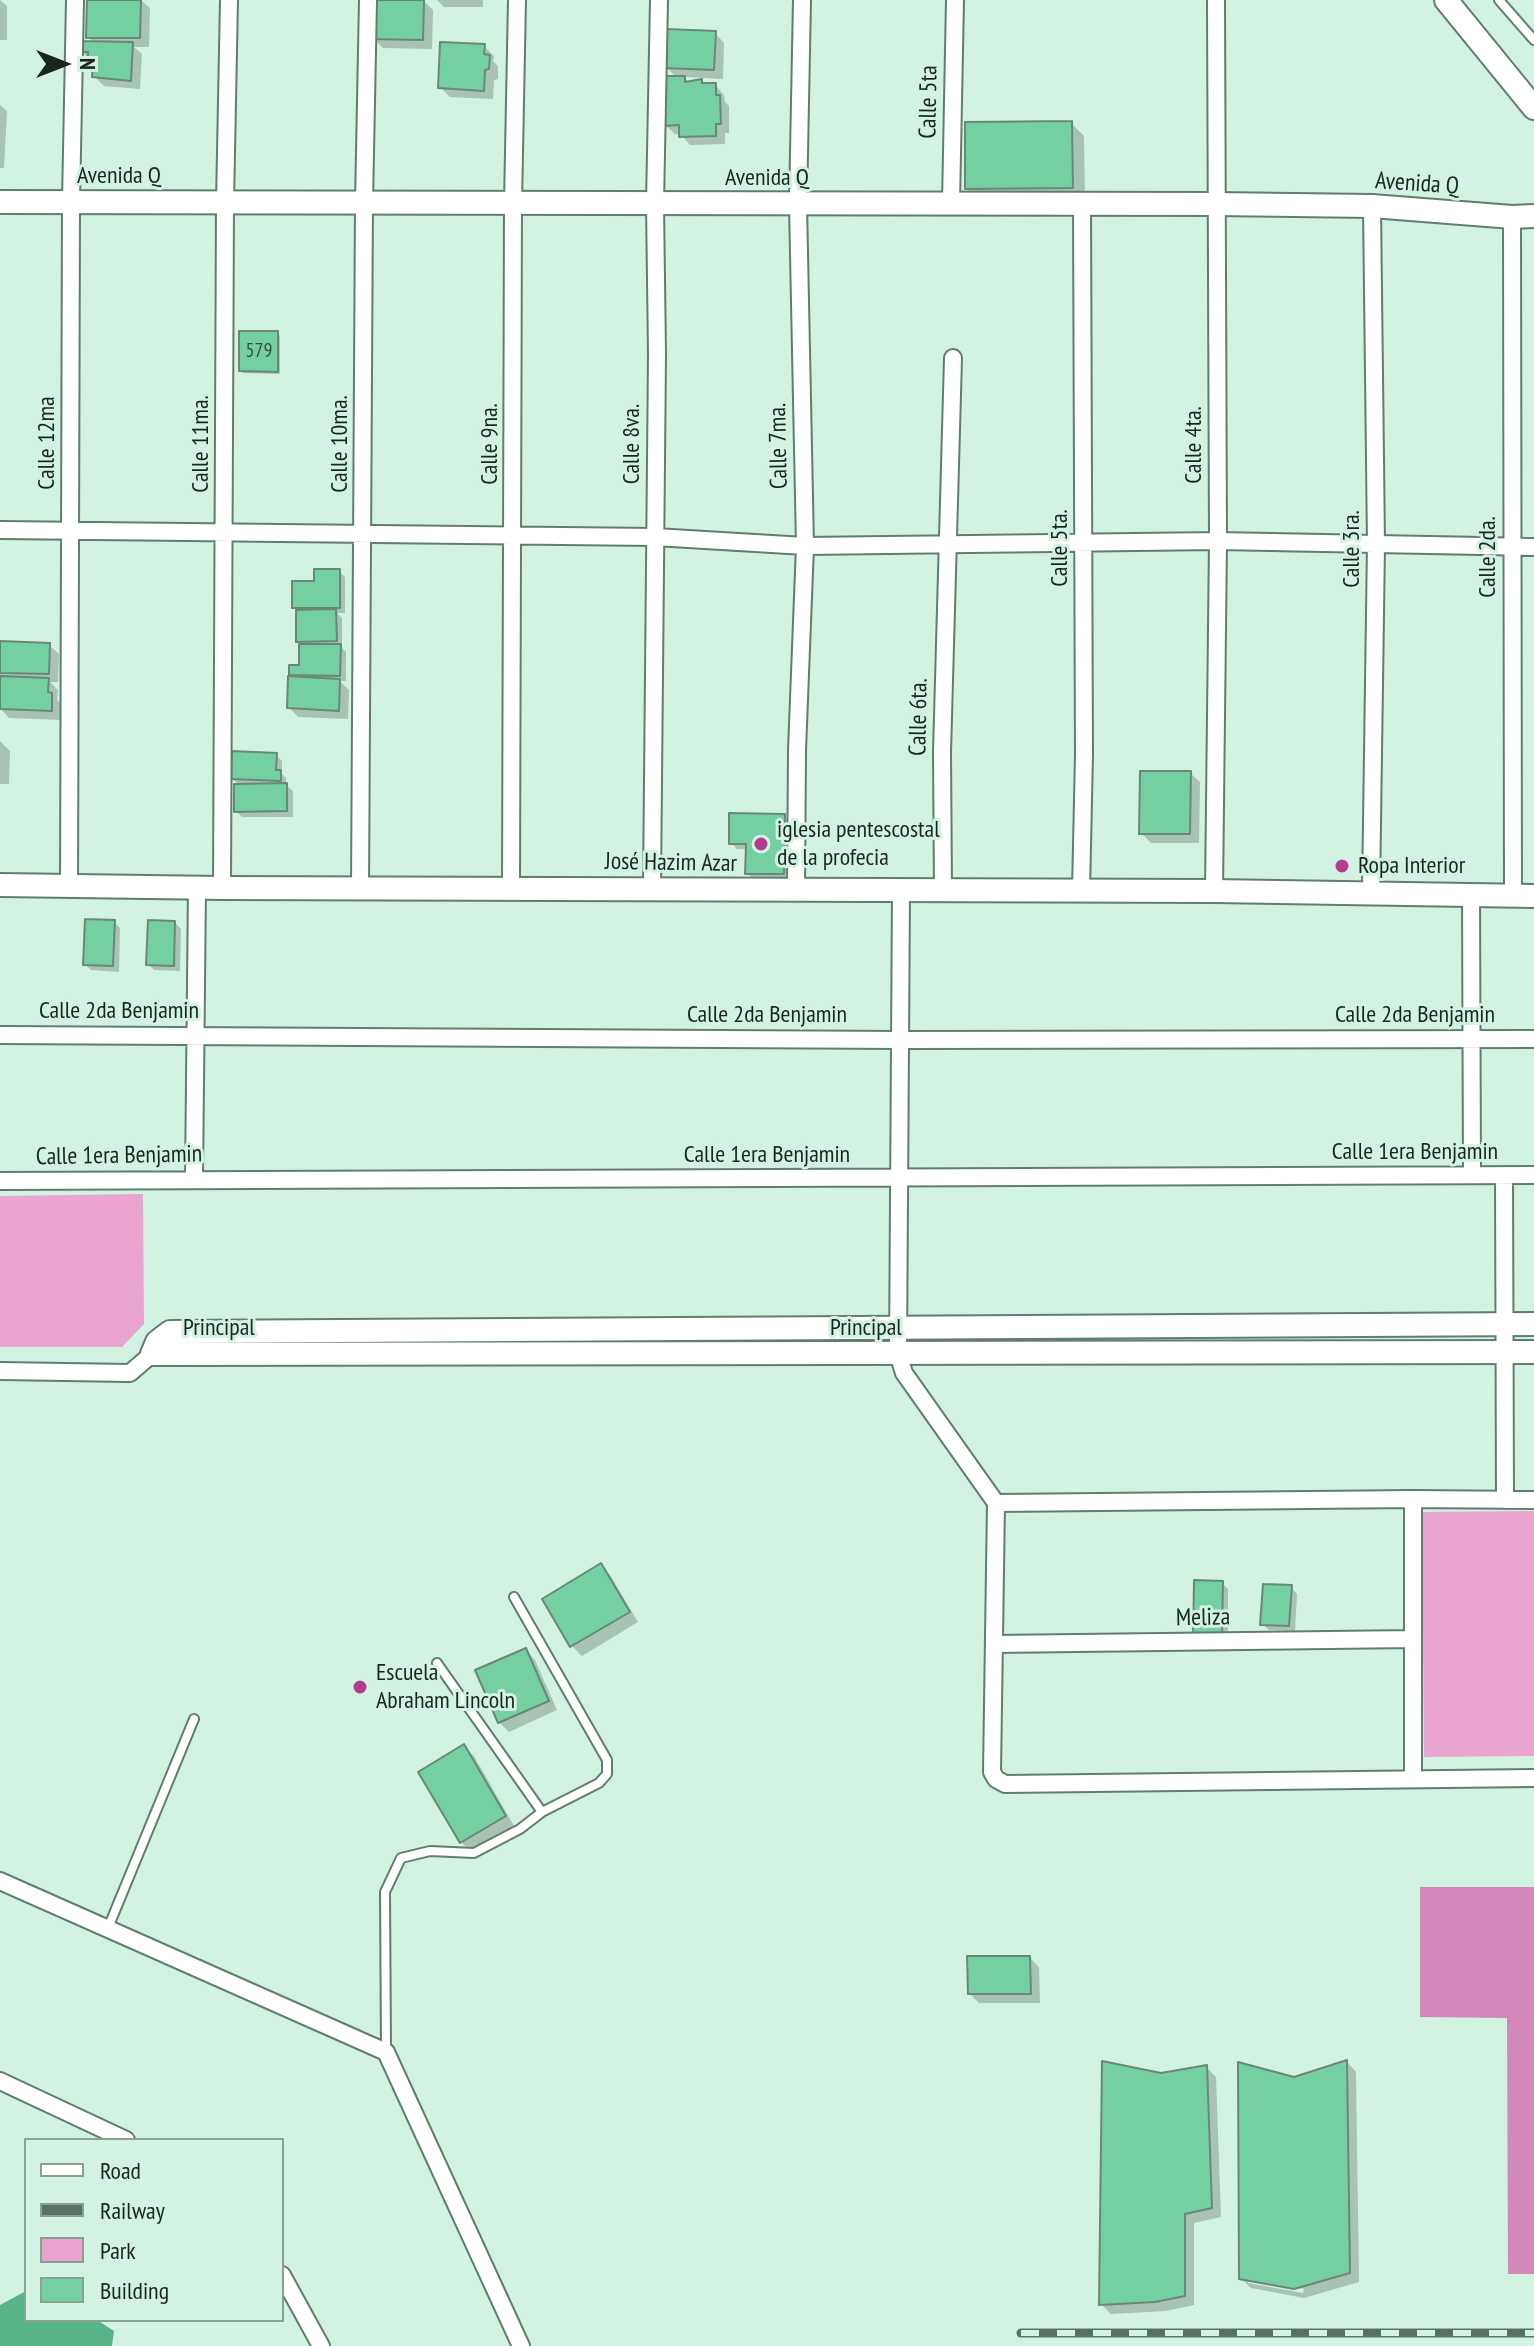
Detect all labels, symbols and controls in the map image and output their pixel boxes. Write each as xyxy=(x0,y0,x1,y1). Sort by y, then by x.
north arrow xyxy=(24,24,104,104)
text: N xyxy=(74,58,102,70)
street label: Calle 5ta xyxy=(914,65,944,139)
street label: Avenida Q xyxy=(77,162,161,190)
street label: Avenida Q xyxy=(725,164,809,192)
street label: Avenida Q xyxy=(1374,167,1460,201)
house number: 579 xyxy=(246,339,272,363)
street label: Calle 11ma. xyxy=(187,395,215,493)
street label: Calle 10ma. xyxy=(326,395,354,493)
street label: Calle 12ma xyxy=(33,396,61,490)
street label: Calle 9na. xyxy=(476,403,504,485)
street label: Calle 7ma. xyxy=(764,403,794,489)
street label: Calle 8va. xyxy=(618,404,646,484)
street label: Calle 4ta. xyxy=(1180,406,1208,484)
street label: Calle 5ta. xyxy=(1046,509,1074,587)
street label: Calle 3ra. xyxy=(1338,510,1366,588)
street label: Calle 2da. xyxy=(1474,516,1502,598)
street label: Calle 6ta. xyxy=(904,678,934,756)
place label: iglesia pentescostal de la profecia xyxy=(777,816,940,872)
marker: iglesia pentescostal de la profecia xyxy=(752,835,770,853)
street label: José Hazim Azar xyxy=(605,847,737,879)
place label: Ropa Interior xyxy=(1358,852,1465,880)
marker: Ropa Interior xyxy=(1333,857,1351,875)
street label: Calle 2da Benjamin xyxy=(39,997,199,1025)
street label: Calle 2da Benjamin xyxy=(687,1001,847,1029)
street label: Calle 2da Benjamin xyxy=(1335,1001,1495,1029)
street label: Calle 1era Benjamin xyxy=(1332,1138,1498,1166)
street label: Calle 1era Benjamin xyxy=(36,1140,202,1172)
street label: Calle 1era Benjamin xyxy=(684,1141,850,1169)
street label: Principal xyxy=(183,1314,255,1342)
street label: Principal xyxy=(830,1314,902,1342)
street label: Meliza xyxy=(1176,1603,1230,1633)
place label: Escuela Abraham Lincoln xyxy=(376,1659,515,1715)
marker: Escuela Abraham Lincoln xyxy=(351,1678,369,1696)
legend xyxy=(24,2138,284,2322)
text: Road xyxy=(100,2155,141,2186)
text: Railway xyxy=(100,2195,165,2226)
text: Park xyxy=(100,2235,136,2266)
text: Building xyxy=(100,2275,169,2306)

